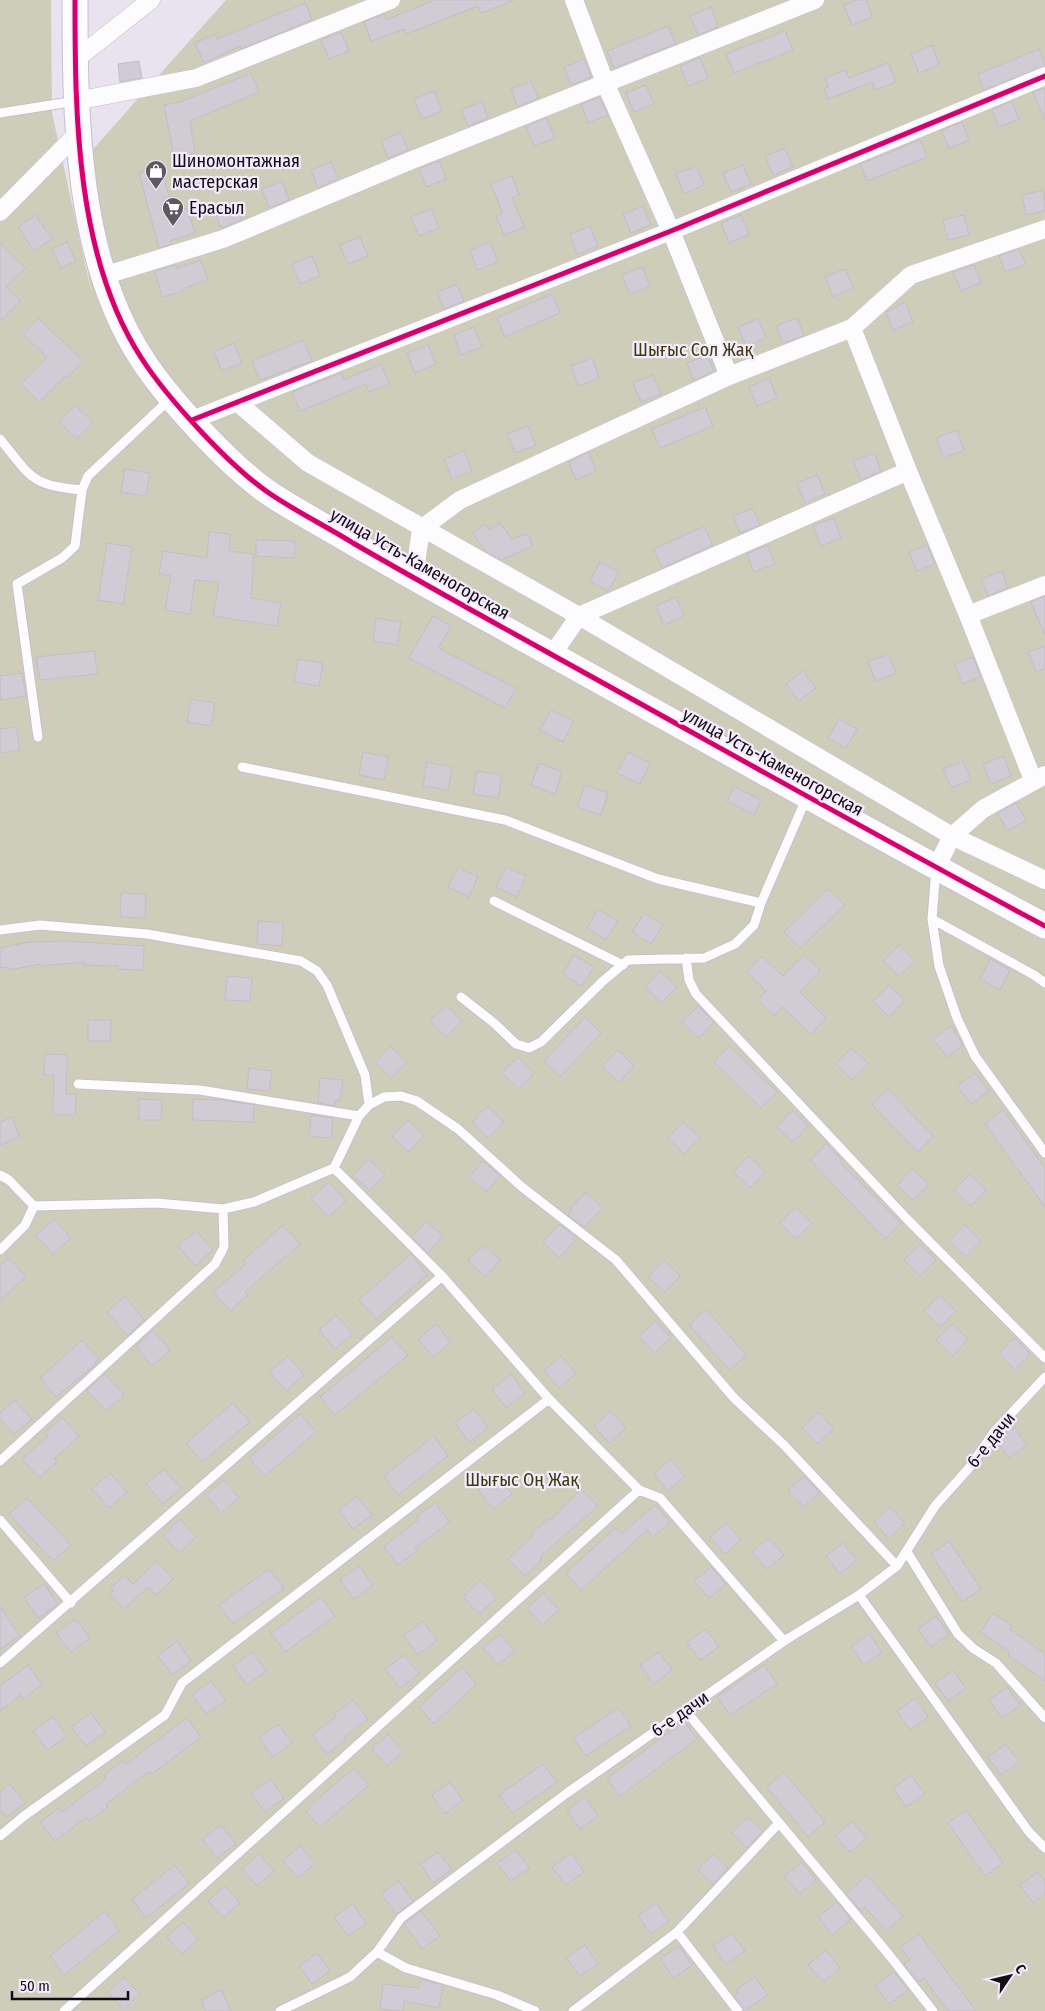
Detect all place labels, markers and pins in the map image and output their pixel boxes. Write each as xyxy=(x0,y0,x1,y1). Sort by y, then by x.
place label: Шиномонтажная мастерская xyxy=(172,150,300,193)
shop icon: Шиномонтажная мастерская xyxy=(144,159,168,190)
supermarket icon: Ерасыл xyxy=(161,196,185,227)
place label: Ерасыл xyxy=(189,197,245,219)

